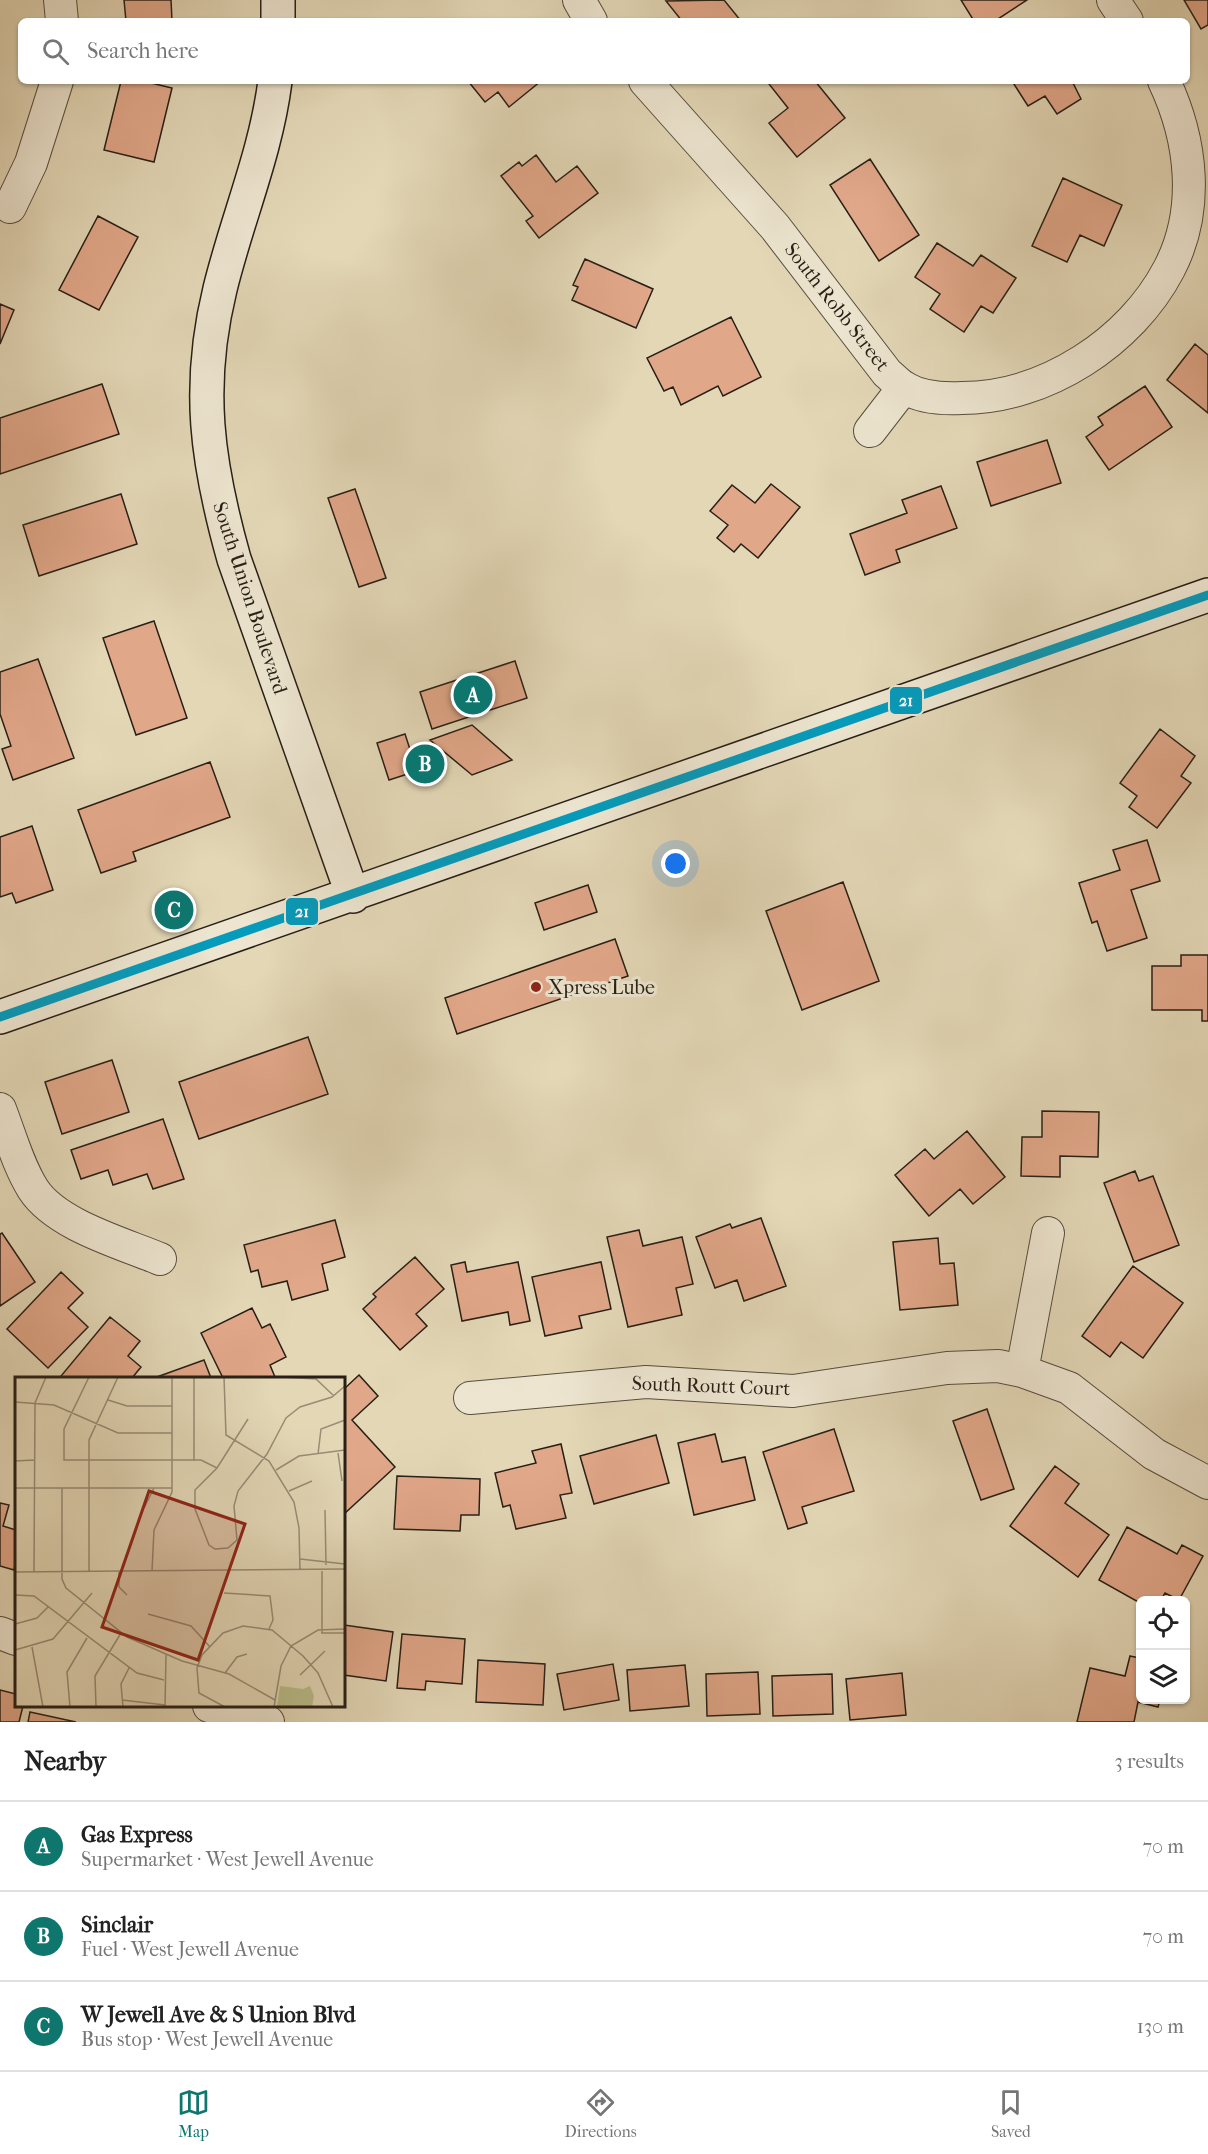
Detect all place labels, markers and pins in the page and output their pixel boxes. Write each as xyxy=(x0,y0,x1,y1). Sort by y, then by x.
pin: A xyxy=(454,672,492,718)
pin: B xyxy=(406,742,444,786)
pin: C xyxy=(154,888,194,932)
place label: Xpress Lube xyxy=(548,976,655,999)
marker: Xpress Lube xyxy=(529,980,543,994)

